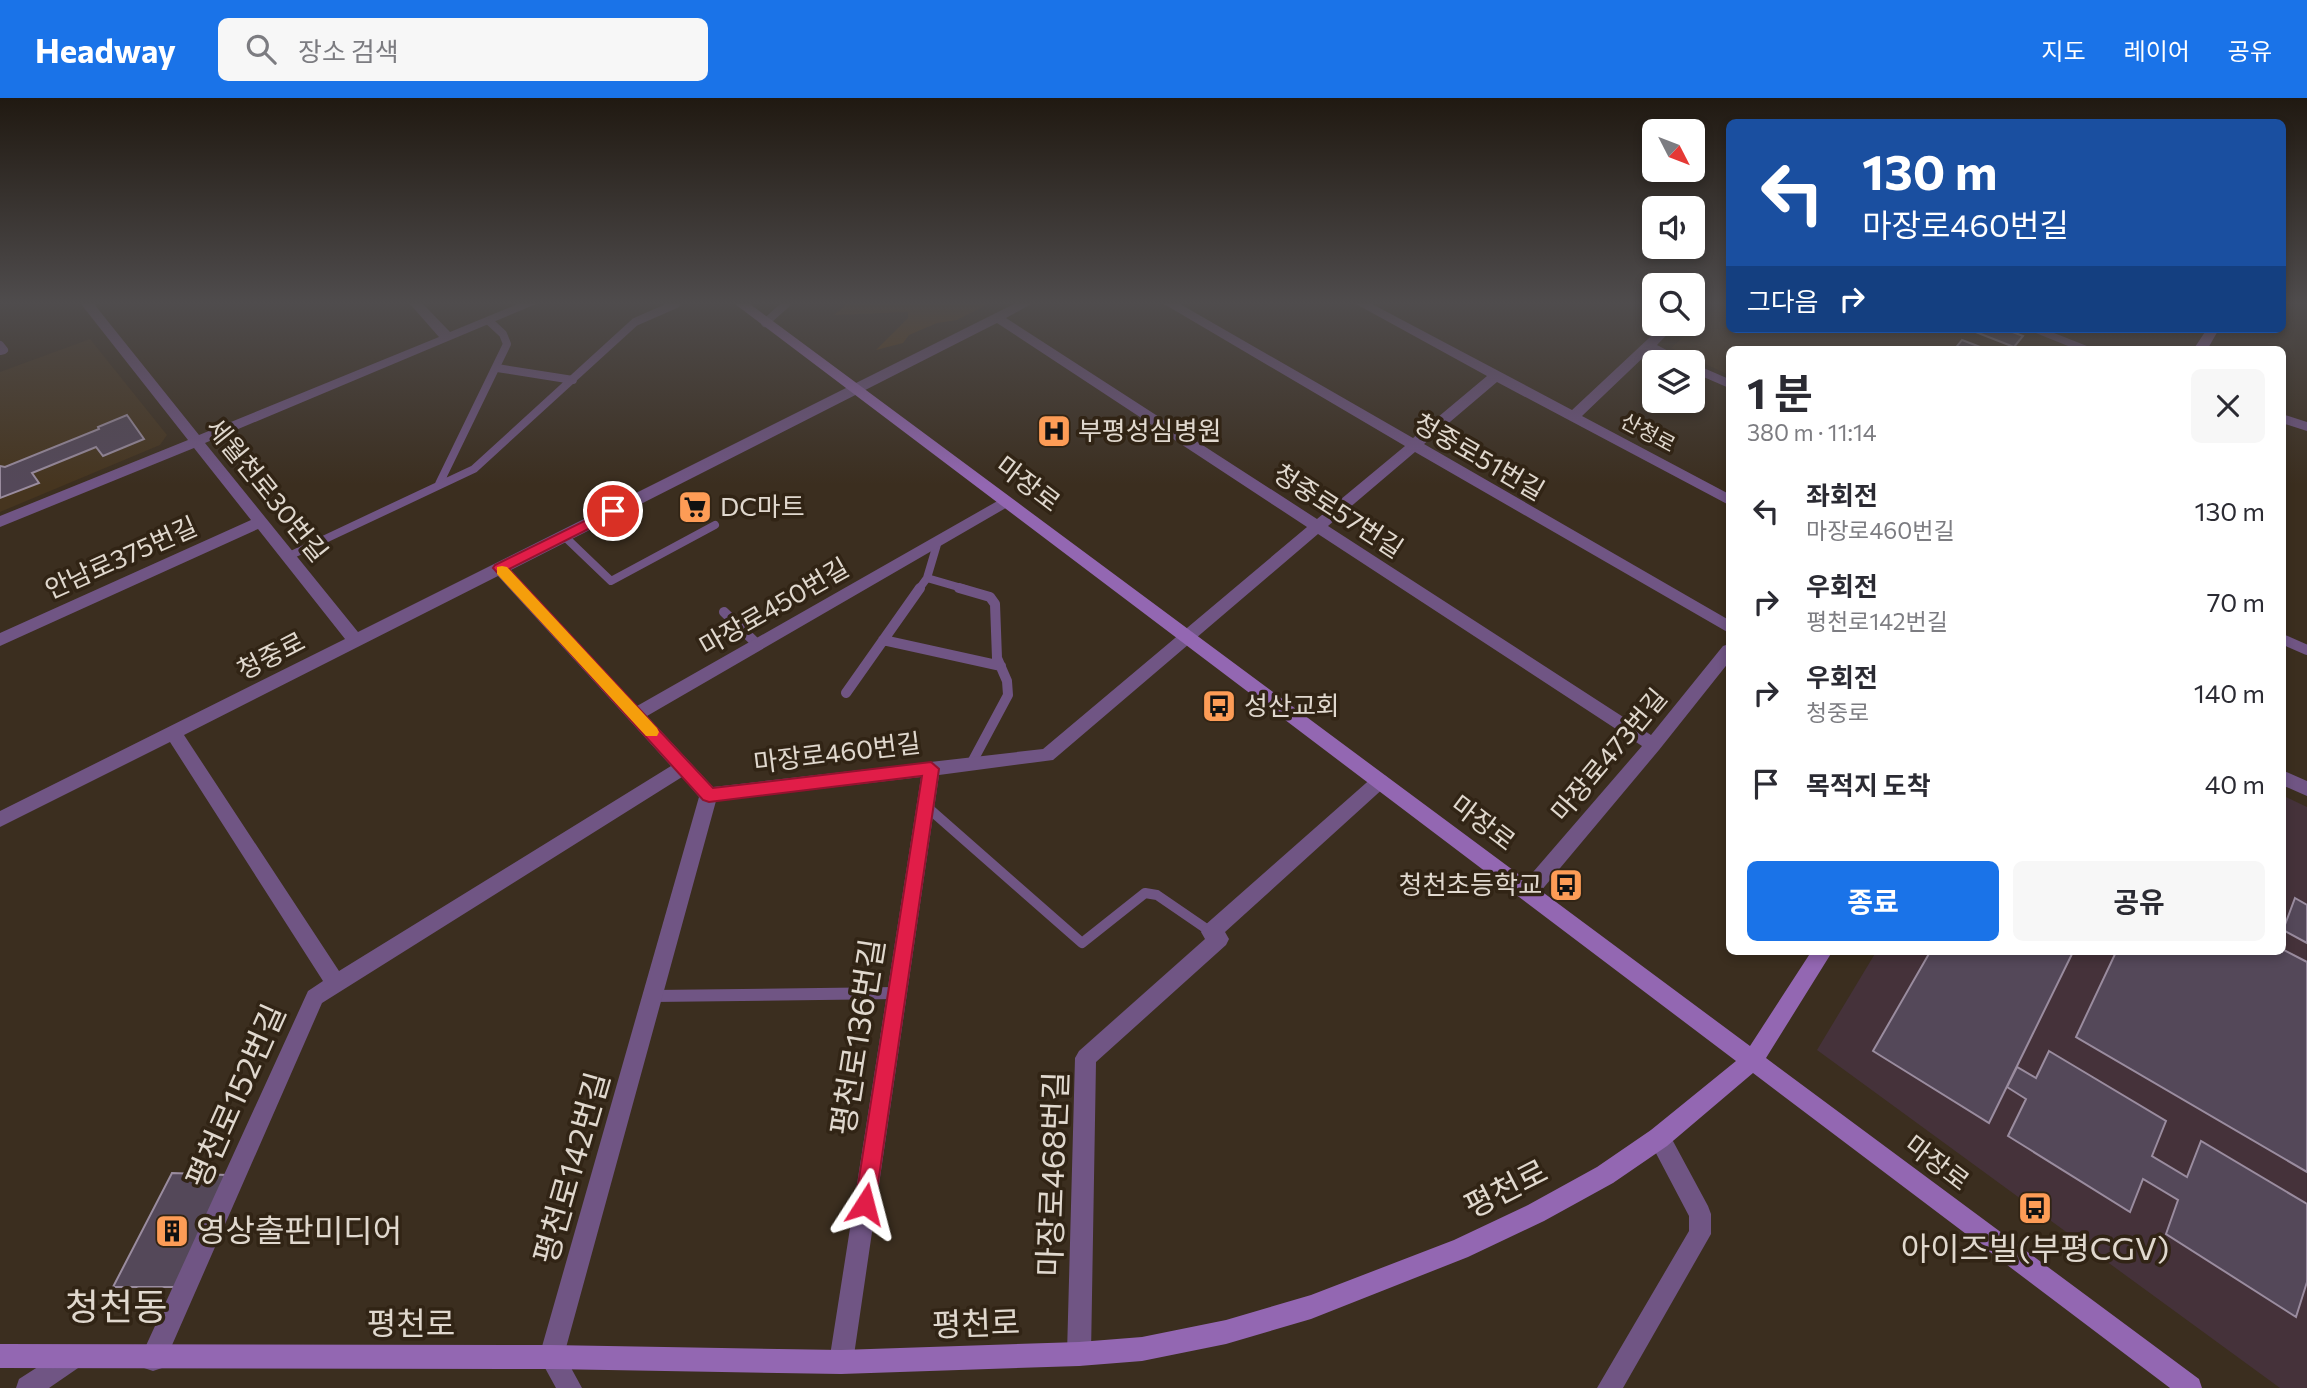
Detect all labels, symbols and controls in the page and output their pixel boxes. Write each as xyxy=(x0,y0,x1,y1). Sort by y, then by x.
search box xyxy=(218,18,708,81)
text: Headway xyxy=(35,29,176,70)
icon: search xyxy=(242,30,280,68)
text: 장소 검색 xyxy=(298,35,399,66)
text: 지도 xyxy=(2041,36,2086,65)
text: 레이어 xyxy=(2124,36,2190,65)
text: 공유 xyxy=(2228,36,2272,65)
north arrow xyxy=(1642,119,1704,182)
map controls xyxy=(1642,119,1705,413)
text: 130 m xyxy=(1862,140,1997,200)
icon: left xyxy=(1747,147,1838,238)
button: sound xyxy=(1642,196,1705,259)
text: 마장로460번길 xyxy=(1862,204,2069,244)
button: search xyxy=(1642,273,1705,336)
icon: right xyxy=(1833,280,1871,318)
text: 그다음 xyxy=(1747,285,1819,316)
button: layers xyxy=(1642,350,1705,413)
text: 1 분 xyxy=(1747,366,1813,418)
button: close xyxy=(2191,369,2265,443)
street label: 청중로51번길 xyxy=(1409,406,1551,506)
street label: 산청로 xyxy=(1617,407,1680,456)
street label: 세월천로30번길 xyxy=(201,411,335,567)
hospital icon: 부평성심병원 xyxy=(1035,412,1073,450)
place label: 부평성심병원 xyxy=(1078,414,1222,445)
text: 380 m · 11:14 xyxy=(1747,418,1877,446)
street label: 마장로 xyxy=(991,449,1067,517)
street label: 청중로57번길 xyxy=(1268,456,1409,563)
text: 좌회전 xyxy=(1806,479,1878,510)
pin xyxy=(583,481,643,541)
supermarket icon: DC마트 xyxy=(676,488,714,526)
place label: DC마트 xyxy=(720,490,805,521)
icon: arrive xyxy=(594,492,632,530)
icon: left xyxy=(1747,492,1785,530)
text: 130 m xyxy=(2194,495,2265,526)
street label: 안남로375번길 xyxy=(40,509,201,604)
text: 마장로460번길 xyxy=(1806,516,1955,544)
street label: 마장로450번길 xyxy=(693,551,853,661)
text: 우회전 xyxy=(1806,570,1878,601)
icon: right xyxy=(1747,583,1785,621)
text: 70 m xyxy=(2207,586,2265,617)
text: 평천로142번길 xyxy=(1806,607,1948,635)
street label: 청중로 xyxy=(231,625,309,685)
text: 우회전 xyxy=(1806,661,1878,692)
icon: right xyxy=(1747,674,1785,712)
text: 140 m xyxy=(2194,677,2265,708)
street label: 마장로473번길 xyxy=(1544,682,1672,827)
bus stop icon: 성산교회 xyxy=(1200,687,1238,725)
place label: 성산교회 xyxy=(1244,689,1340,720)
text: 청중로 xyxy=(1806,698,1869,726)
street label: 마장로460번길 xyxy=(752,726,922,777)
icon: arrive xyxy=(1747,765,1785,803)
text: 40 m xyxy=(2205,768,2265,799)
text: 목적지 도착 xyxy=(1806,769,1931,800)
street label: 마장로 xyxy=(1446,788,1522,856)
button: 종료 xyxy=(1747,861,1999,941)
button: 공유 xyxy=(2013,861,2265,941)
bus stop icon: 청천초등학교 xyxy=(1547,866,1585,904)
place label: 청천초등학교 xyxy=(1398,868,1542,899)
street label: 평천로136번길 xyxy=(821,935,891,1138)
street label: 평천로152번길 xyxy=(176,997,293,1193)
street label: 평천로142번길 xyxy=(524,1067,617,1268)
street label: 마장로468번길 xyxy=(1027,1071,1075,1277)
street label: 마장로 xyxy=(1900,1128,1976,1196)
street label: 평천로 xyxy=(1457,1149,1554,1225)
position arrow xyxy=(828,1167,902,1241)
bus stop icon: 아이즈빌(부평CGV) xyxy=(2016,1189,2054,1227)
place label: 영상출판미디어 xyxy=(196,1209,402,1249)
building icon: 영상출판미디어 xyxy=(153,1212,191,1250)
place label: 아이즈빌(부평CGV) xyxy=(1901,1227,2169,1267)
district label: 청천동 xyxy=(65,1282,167,1328)
street label: 평천로 xyxy=(931,1300,1021,1344)
street label: 평천로 xyxy=(367,1302,455,1342)

